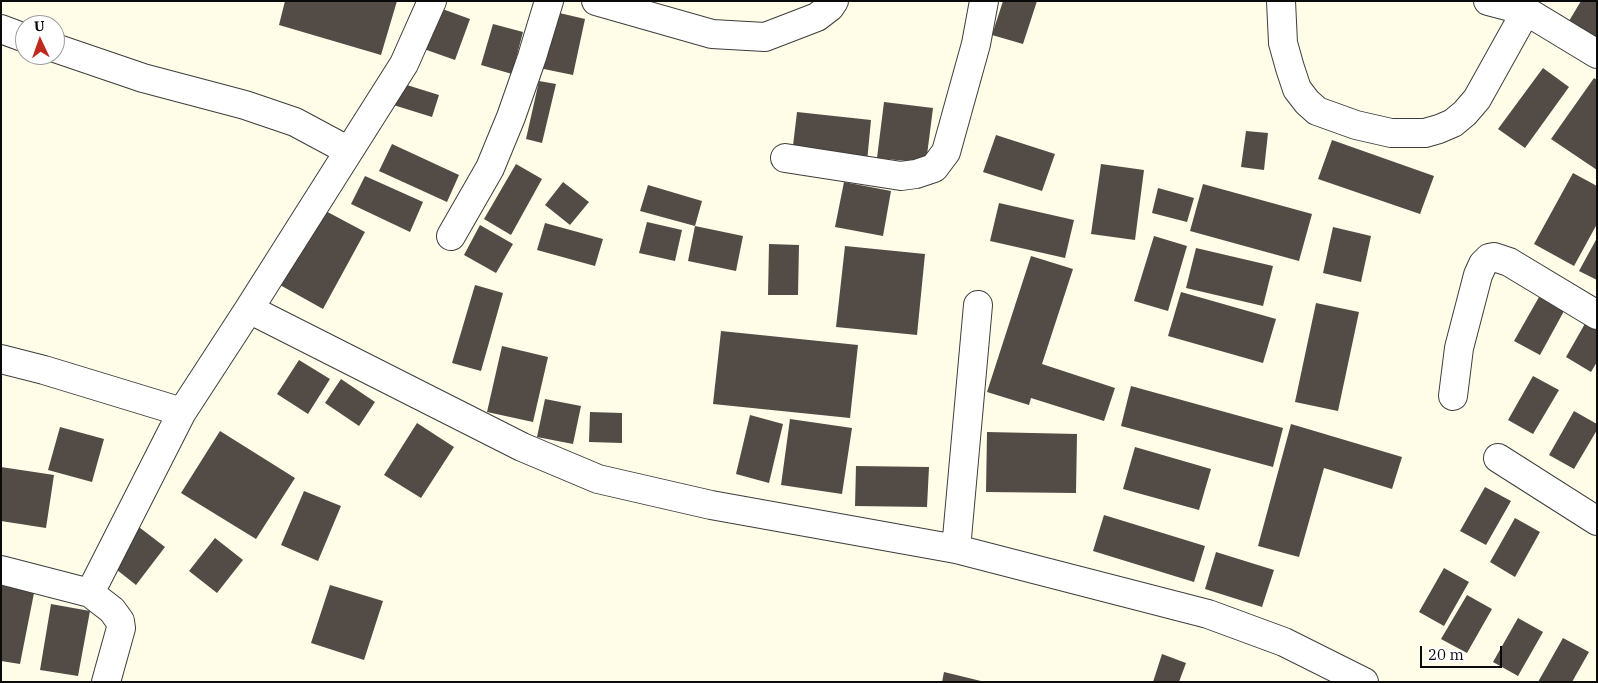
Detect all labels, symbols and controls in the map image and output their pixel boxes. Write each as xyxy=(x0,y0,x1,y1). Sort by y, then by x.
north arrow xyxy=(15,15,65,65)
text: U xyxy=(33,17,45,35)
scale bar xyxy=(1423,636,1506,668)
text: 20 m xyxy=(1428,645,1464,664)

